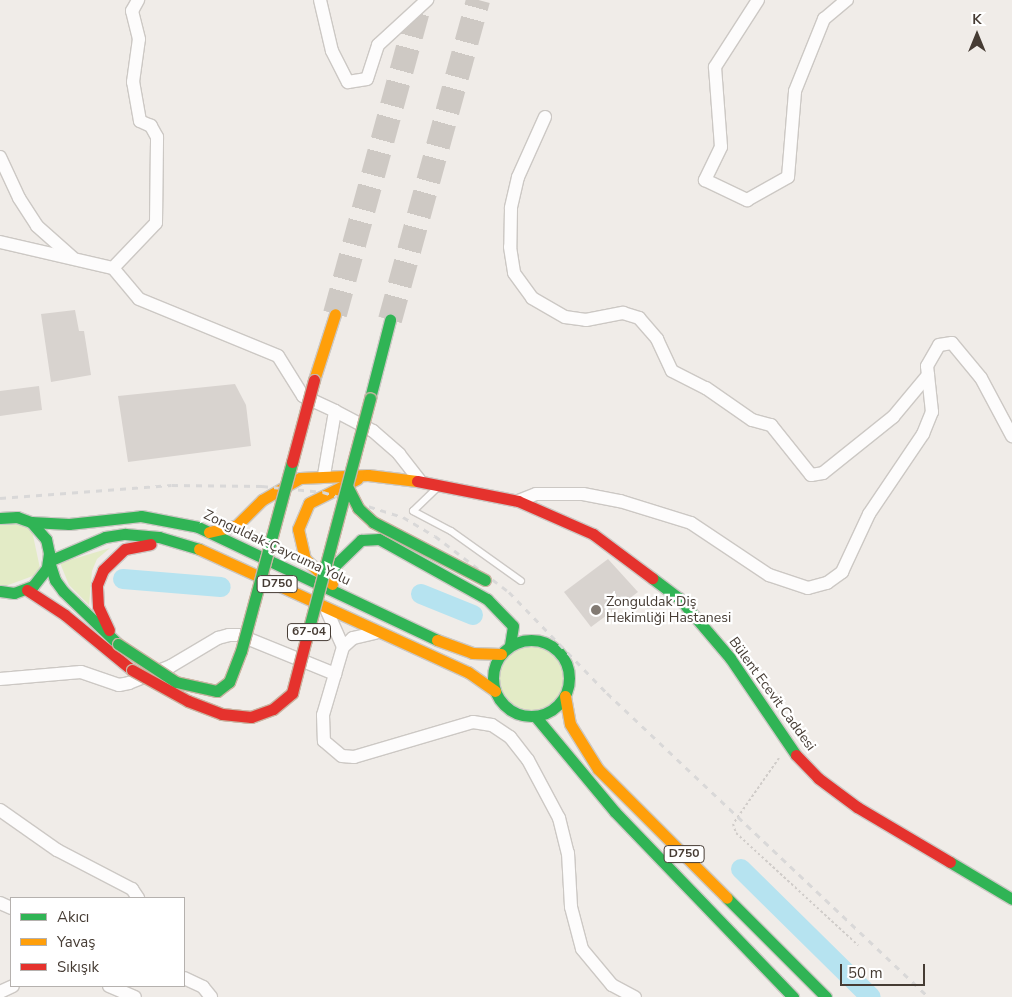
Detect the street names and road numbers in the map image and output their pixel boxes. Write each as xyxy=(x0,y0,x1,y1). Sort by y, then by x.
street label: Zonguldak-Çaycuma Yolu xyxy=(201,507,353,589)
road number: D750 xyxy=(256,574,298,594)
road number: 67-04 xyxy=(286,622,332,642)
street label: Bülent Ecevit Caddesi xyxy=(725,634,819,754)
road number: D750 xyxy=(663,844,705,864)

